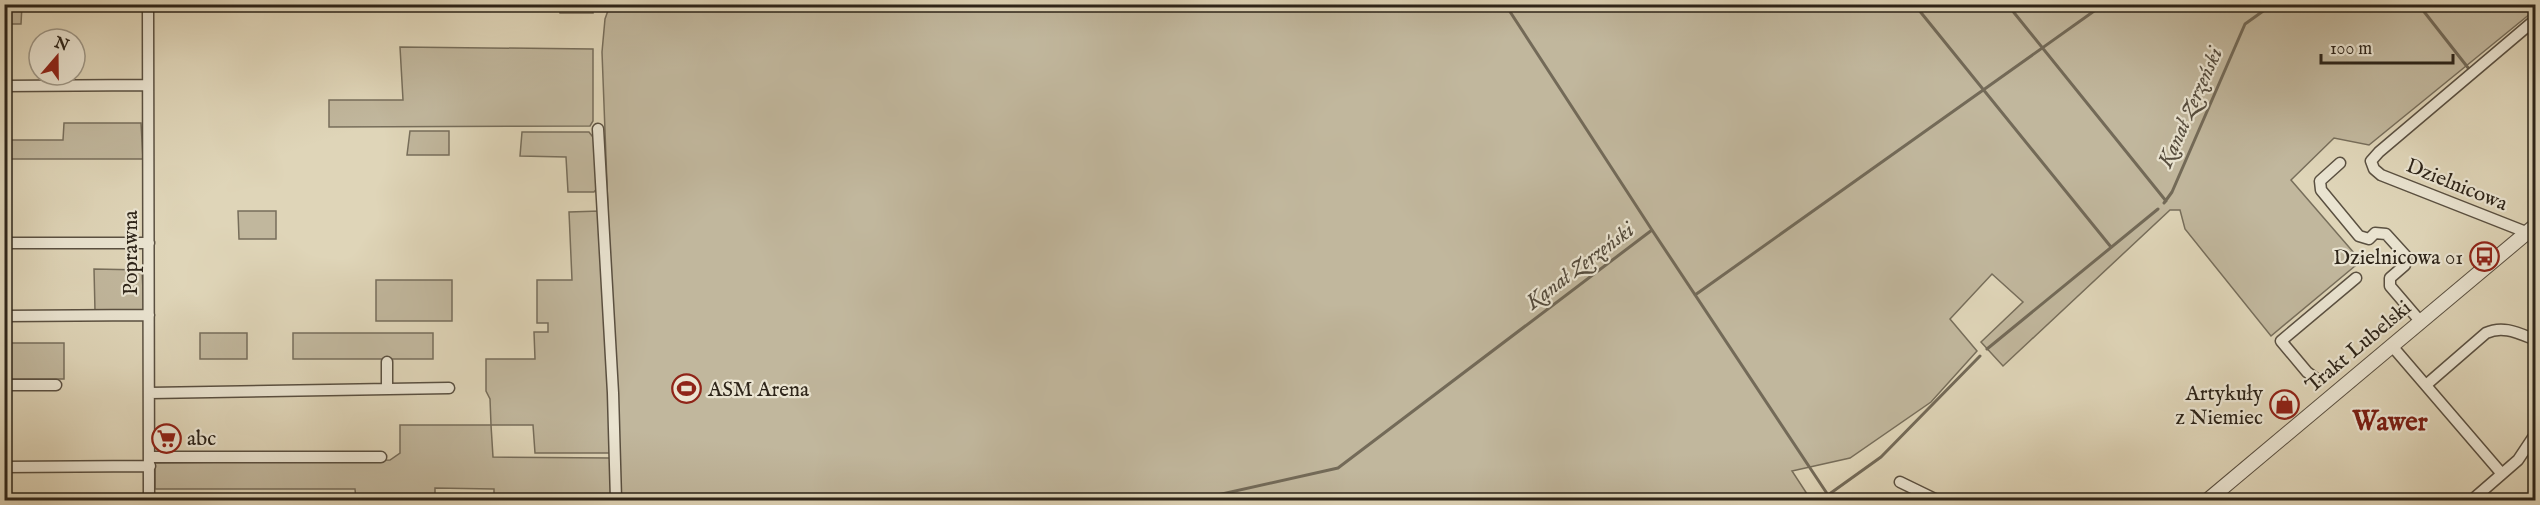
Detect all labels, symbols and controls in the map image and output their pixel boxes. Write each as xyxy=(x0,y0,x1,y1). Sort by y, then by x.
north arrow xyxy=(27,27,87,87)
scale bar xyxy=(2321,27,2453,65)
text: N xyxy=(51,33,72,57)
text: 100 m xyxy=(2330,38,2372,61)
water label: Kanał Zerzeński xyxy=(2151,42,2231,173)
street label: Dzielnicowa xyxy=(2402,153,2512,218)
street label: Poprawna xyxy=(118,210,145,295)
water label: Kanał Zerzeński xyxy=(1520,216,1641,317)
bus stop icon: Dzielnicowa 01 xyxy=(2468,241,2500,273)
place label: Dzielnicowa 01 xyxy=(2333,245,2463,272)
street label: Trakt Lubelski xyxy=(2300,295,2418,399)
sports icon: ASM Arena xyxy=(671,373,703,405)
place label: ASM Arena xyxy=(707,377,810,404)
place label: Artykuły z Niemiec xyxy=(2175,381,2264,432)
shop icon: Artykuły z Niemiec xyxy=(2268,389,2300,421)
district label: Wawer xyxy=(2351,406,2429,440)
supermarket icon: abc xyxy=(150,422,182,454)
place label: abc xyxy=(187,426,216,453)

